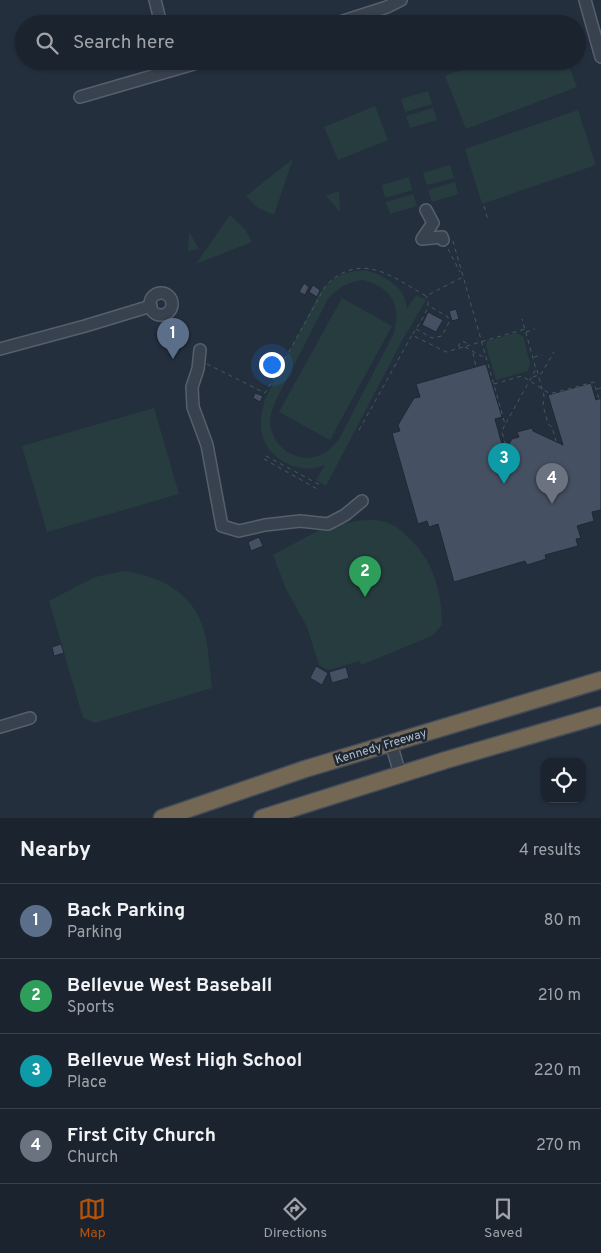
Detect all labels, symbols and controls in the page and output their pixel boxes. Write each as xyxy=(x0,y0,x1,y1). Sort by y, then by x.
search box xyxy=(15,15,586,70)
icon: search xyxy=(33,29,61,57)
text: Search here xyxy=(73,31,175,55)
pin: 1 xyxy=(157,318,189,359)
your location xyxy=(259,352,285,378)
pin: 3 xyxy=(488,443,520,484)
pin: 4 xyxy=(536,463,568,504)
pin: 2 xyxy=(349,556,381,597)
street label: Kennedy Freeway xyxy=(333,725,429,769)
map controls xyxy=(541,758,586,803)
button: locate xyxy=(541,758,586,803)
text: Nearby xyxy=(20,837,91,864)
text: 4 results xyxy=(519,841,581,861)
text: Back Parking xyxy=(67,899,185,923)
text: 1 xyxy=(33,911,39,931)
text: 80 m xyxy=(544,911,581,931)
text: Parking xyxy=(67,923,122,943)
text: Bellevue West Baseball xyxy=(67,974,272,998)
text: 2 xyxy=(31,986,41,1006)
text: 210 m xyxy=(538,986,581,1006)
text: Sports xyxy=(67,998,115,1018)
text: Bellevue West High School xyxy=(67,1049,302,1073)
text: 3 xyxy=(31,1061,41,1081)
text: 220 m xyxy=(534,1061,581,1081)
text: Place xyxy=(67,1073,107,1093)
text: First City Church xyxy=(67,1124,216,1148)
text: 4 xyxy=(31,1136,41,1156)
text: 270 m xyxy=(536,1136,581,1156)
text: Church xyxy=(67,1148,118,1168)
tab: Map xyxy=(78,1195,106,1242)
tab: Directions xyxy=(263,1195,327,1242)
tab: Saved xyxy=(484,1195,523,1242)

